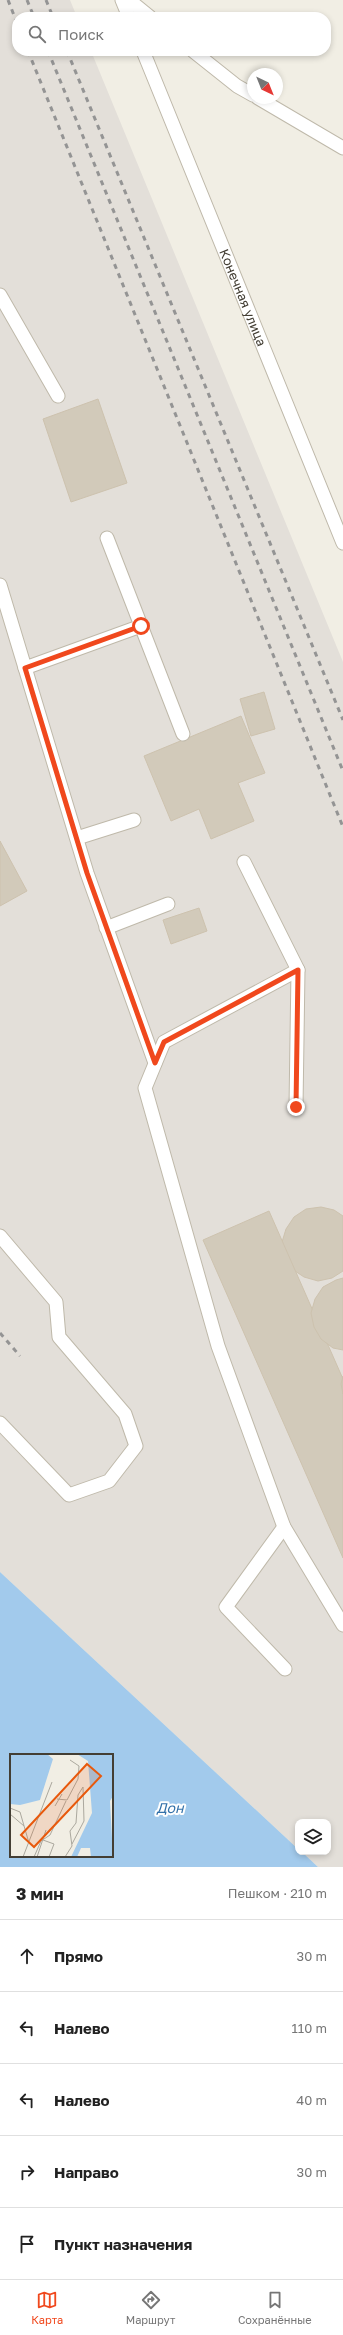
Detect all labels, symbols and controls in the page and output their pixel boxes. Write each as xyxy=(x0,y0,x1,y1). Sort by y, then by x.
search box xyxy=(12,12,331,56)
icon: search xyxy=(26,23,48,45)
text: Поиск xyxy=(58,25,104,43)
north arrow xyxy=(247,68,283,104)
street label: Конечная улица xyxy=(216,246,270,348)
route start xyxy=(132,617,150,635)
route end xyxy=(287,1098,305,1116)
inset map xyxy=(10,1754,113,1857)
water label: Дон xyxy=(155,1799,185,1816)
map controls xyxy=(295,1819,331,1855)
button: layers xyxy=(295,1819,331,1855)
text: 3 мин xyxy=(16,1883,64,1904)
text: Пешком · 210 m xyxy=(228,1885,327,1901)
icon: ahead xyxy=(16,1945,38,1967)
text: Прямо xyxy=(54,1947,103,1965)
text: 30 m xyxy=(297,1948,327,1964)
icon: left xyxy=(16,2017,38,2039)
text: Налево xyxy=(54,2019,110,2037)
text: 110 m xyxy=(292,2020,327,2036)
icon: left xyxy=(16,2089,38,2111)
text: Налево xyxy=(54,2091,110,2109)
text: 40 m xyxy=(296,2092,327,2108)
icon: right xyxy=(16,2161,38,2183)
text: Направо xyxy=(54,2163,119,2181)
text: 30 m xyxy=(297,2164,327,2180)
icon: arrive xyxy=(16,2233,38,2255)
text: Пункт назначения xyxy=(54,2235,192,2253)
tab: Карта xyxy=(31,2289,63,2326)
tab: Маршрут xyxy=(126,2289,175,2326)
tab: Сохранённые xyxy=(238,2289,312,2326)

